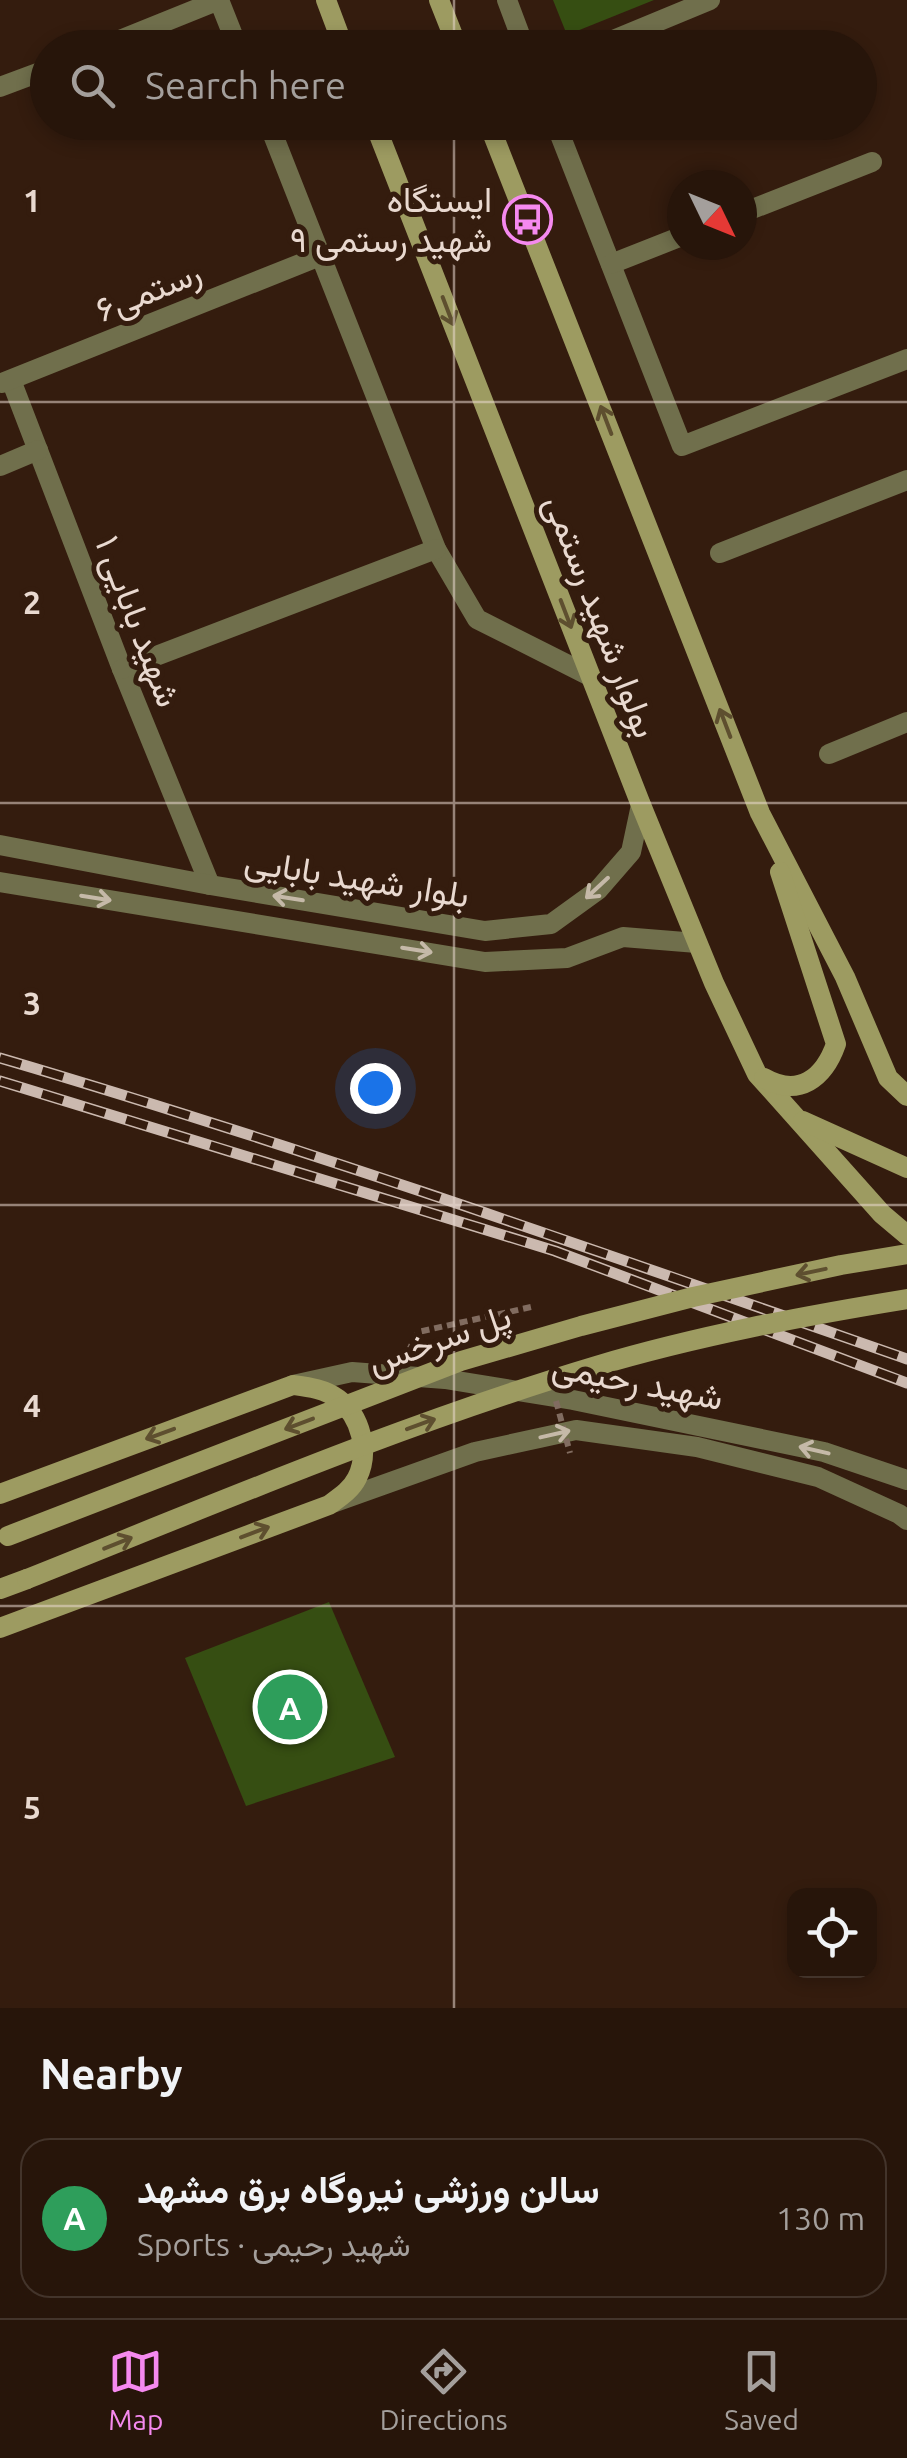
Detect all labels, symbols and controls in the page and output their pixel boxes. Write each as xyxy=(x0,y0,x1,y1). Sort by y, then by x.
search box xyxy=(30,30,877,140)
icon: search xyxy=(65,58,120,113)
text: Search here xyxy=(145,64,346,106)
north arrow xyxy=(667,170,757,260)
place label: ایستگاه شهید رستمی ۹ xyxy=(290,179,492,262)
text: 1 xyxy=(23,182,41,218)
bus stop icon: ایستگاه شهید رستمی ۹ xyxy=(501,193,553,245)
street label: رستمی۶ xyxy=(90,251,207,332)
one-way arrow xyxy=(440,295,458,326)
one-way arrow xyxy=(595,406,613,436)
street label: بولوار شهید رستمی xyxy=(535,489,667,744)
street label: شهید بابایی ۱ xyxy=(85,530,190,713)
text: 2 xyxy=(23,584,41,620)
one-way arrow xyxy=(558,598,576,628)
one-way arrow xyxy=(714,708,732,738)
street label: بلوار شهید بابایی xyxy=(241,840,472,917)
one-way arrow xyxy=(586,876,610,900)
one-way arrow xyxy=(272,888,305,907)
one-way arrow xyxy=(79,889,112,908)
one-way arrow xyxy=(400,942,433,960)
text: 3 xyxy=(23,985,41,1021)
your location xyxy=(350,1063,401,1114)
one-way arrow xyxy=(796,1263,828,1282)
street label: پل سرخس xyxy=(362,1295,517,1386)
street label: شهید رحیمی xyxy=(549,1345,727,1420)
text: 4 xyxy=(23,1387,41,1423)
one-way arrow xyxy=(404,1414,435,1432)
one-way arrow xyxy=(285,1416,315,1434)
one-way arrow xyxy=(538,1424,570,1443)
one-way arrow xyxy=(146,1426,177,1444)
one-way arrow xyxy=(799,1440,831,1458)
one-way arrow xyxy=(239,1522,270,1540)
one-way arrow xyxy=(102,1532,133,1550)
pin: A xyxy=(258,1670,322,1744)
text: 5 xyxy=(23,1789,41,1825)
map controls xyxy=(787,1888,877,1978)
button: locate xyxy=(787,1888,877,1978)
text: Nearby xyxy=(40,2050,183,2097)
text: سالن ورزشی نیروگاه برق مشهد xyxy=(137,2168,599,2210)
text: A xyxy=(63,2200,86,2236)
text: 130 m xyxy=(776,2200,865,2236)
text: Sports · شهید رحیمی xyxy=(137,2226,411,2262)
tab: Map xyxy=(108,2344,163,2435)
tab: Directions xyxy=(380,2344,508,2435)
tab: Saved xyxy=(724,2344,799,2435)

